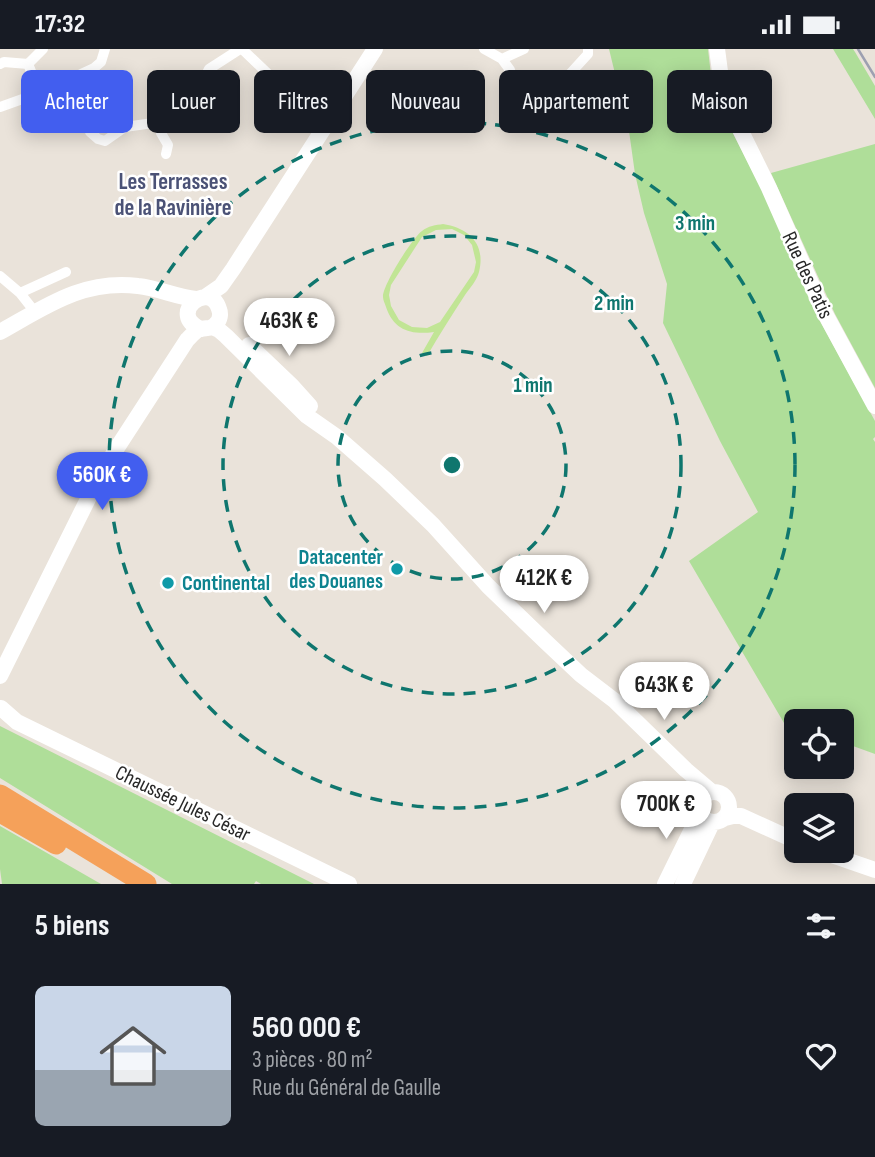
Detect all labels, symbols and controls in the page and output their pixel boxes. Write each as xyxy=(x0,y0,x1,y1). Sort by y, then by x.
text: 17:32 xyxy=(35,9,85,40)
chip: Acheter xyxy=(21,70,133,133)
chip: Louer xyxy=(147,70,240,133)
chip: Filtres xyxy=(254,70,352,133)
chip: Nouveau xyxy=(366,70,485,133)
chip: Appartement xyxy=(499,70,653,133)
chip: Maison xyxy=(667,70,772,133)
district label: Les Terrasses de la Ravinière xyxy=(114,168,232,222)
text: 3 min xyxy=(675,211,715,236)
street label: Rue des Patis xyxy=(777,228,839,323)
text: 2 min xyxy=(594,291,634,316)
pin: 463K € xyxy=(232,299,346,358)
text: 463K € xyxy=(260,307,318,335)
text: 1 min xyxy=(513,373,553,398)
pin: 560K € xyxy=(45,453,159,512)
centre of rings xyxy=(440,453,464,477)
text: 560K € xyxy=(73,461,131,489)
place label: Datacenter des Douanes xyxy=(289,545,384,594)
pin: 412K € xyxy=(487,555,601,615)
marker: Datacenter des Douanes xyxy=(389,561,405,577)
text: 412K € xyxy=(516,564,572,592)
place label: Continental xyxy=(182,571,270,596)
marker: Continental xyxy=(160,575,176,591)
pin: 643K € xyxy=(607,663,721,722)
text: 643K € xyxy=(635,671,693,699)
map controls xyxy=(784,709,854,863)
button: locate xyxy=(784,709,854,779)
street label: Chaussée Jules César xyxy=(111,760,255,847)
pin: 700K € xyxy=(609,781,723,841)
text: 700K € xyxy=(637,790,695,818)
button: layers xyxy=(784,793,854,863)
icon: filters xyxy=(802,907,840,945)
text: 5 biens xyxy=(35,908,110,944)
text: 560 000 € xyxy=(252,1010,361,1046)
icon: home xyxy=(91,1014,175,1098)
icon: heart xyxy=(802,1037,840,1075)
text: 3 pièces · 80 m² xyxy=(252,1046,373,1074)
text: Rue du Général de Gaulle xyxy=(252,1074,441,1102)

